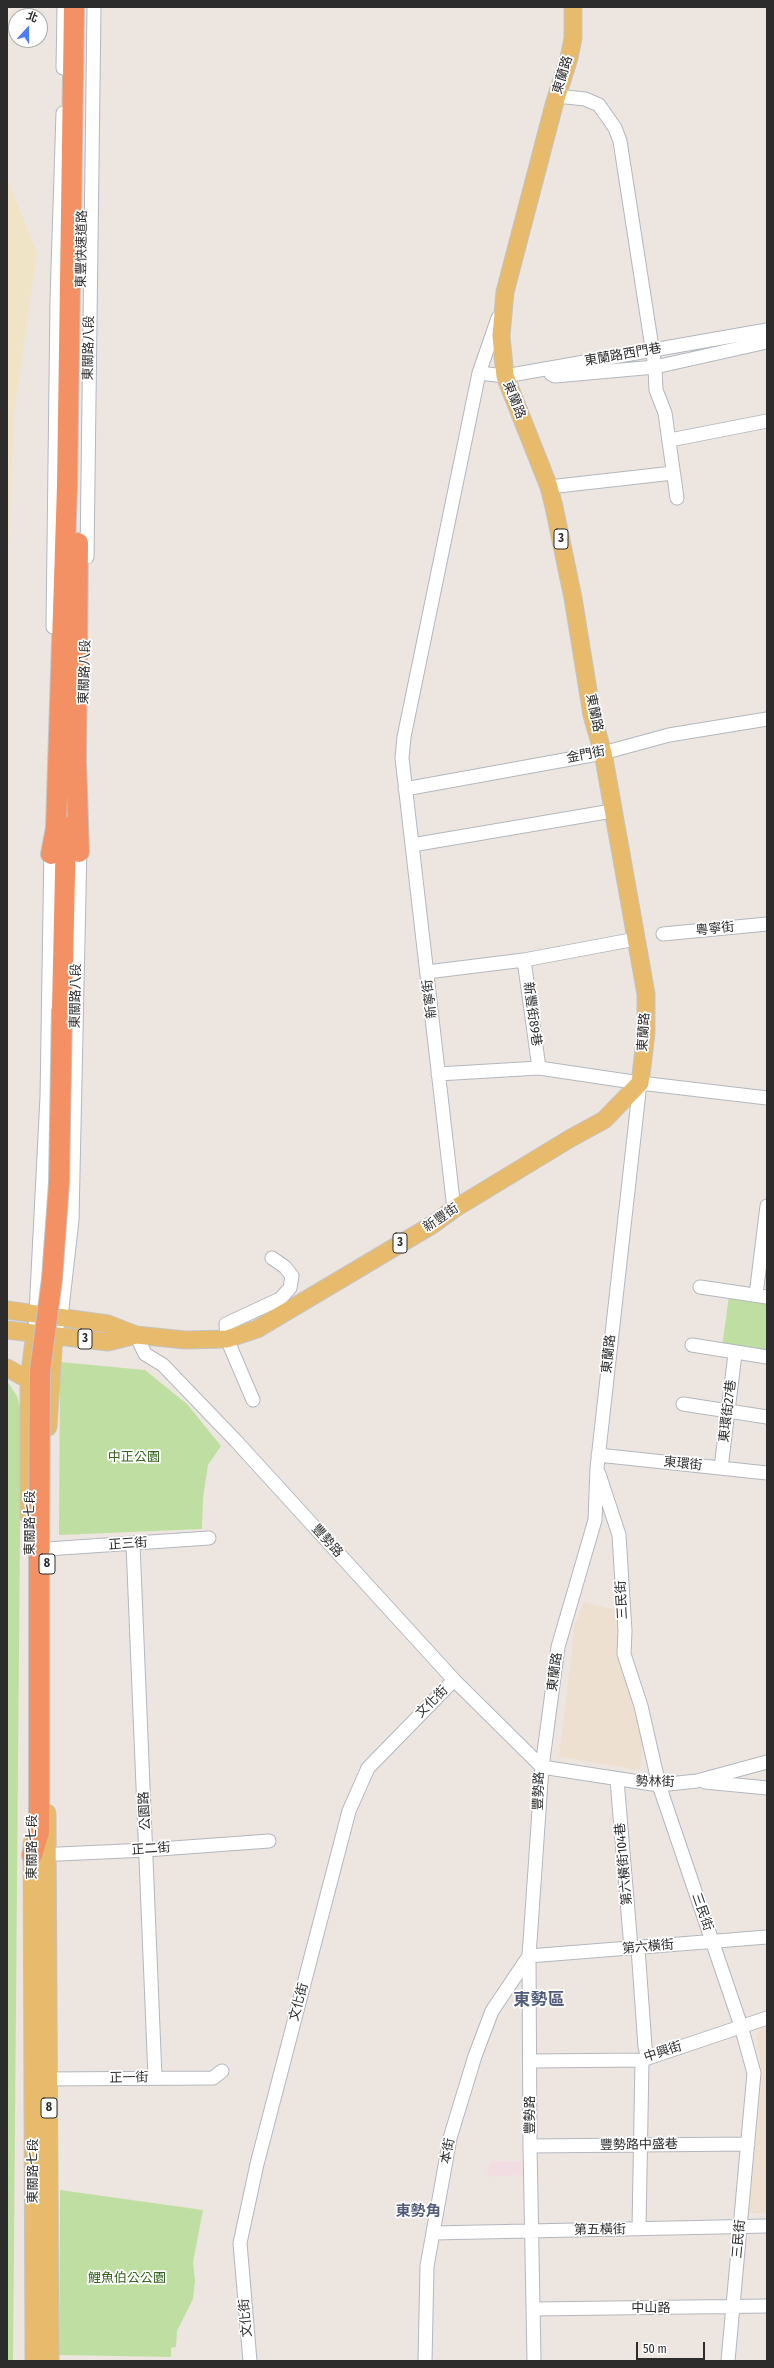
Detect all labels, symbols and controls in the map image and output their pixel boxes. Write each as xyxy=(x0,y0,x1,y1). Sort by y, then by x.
north arrow xyxy=(8,8,48,48)
text: 北 xyxy=(25,9,40,25)
street label: 東蘭路 xyxy=(550,54,576,96)
street label: 東豐快速道路 xyxy=(74,210,90,288)
street label: 東關路八段 xyxy=(81,315,97,381)
street label: 東蘭路西門巷 xyxy=(583,341,663,369)
street label: 東蘭路 xyxy=(499,379,529,421)
road number: 3 xyxy=(554,529,568,549)
street label: 東關路八段 xyxy=(76,639,94,705)
street label: 東蘭路 xyxy=(582,692,606,734)
street label: 金門街 xyxy=(565,744,607,766)
street label: 粵寧街 xyxy=(695,919,735,939)
street label: 東關路八段 xyxy=(68,963,84,1029)
street label: 新寧街 xyxy=(420,979,440,1019)
street label: 新豐街89巷 xyxy=(520,981,544,1047)
street label: 東蘭路 xyxy=(635,1012,653,1052)
street label: 新豐街 xyxy=(420,1201,462,1235)
road number: 3 xyxy=(393,1233,407,1253)
road number: 3 xyxy=(78,1329,92,1349)
street label: 東蘭路 xyxy=(599,1334,619,1374)
street label: 東環街27巷 xyxy=(716,1379,740,1443)
park label: 中正公園 xyxy=(108,1449,160,1465)
street label: 東環街 xyxy=(663,1454,703,1474)
street label: 東關路七段 xyxy=(22,1491,38,1555)
street label: 豐勢路 xyxy=(308,1521,346,1561)
street label: 正三街 xyxy=(108,1535,148,1553)
road number: 8 xyxy=(39,1554,55,1574)
street label: 三民街 xyxy=(613,1580,631,1620)
street label: 東蘭路 xyxy=(545,1652,565,1692)
street label: 文化街 xyxy=(413,1683,451,1721)
street label: 豐勢路 xyxy=(531,1771,547,1811)
street label: 勢林街 xyxy=(635,1774,675,1790)
street label: 公園路 xyxy=(136,1791,154,1831)
street label: 東關路七段 xyxy=(24,1815,40,1879)
street label: 第六橫街104巷 xyxy=(613,1822,635,1906)
street label: 正二街 xyxy=(131,1840,171,1858)
street label: 三民街 xyxy=(688,1891,716,1933)
street label: 第六橫街 xyxy=(621,1937,675,1957)
street label: 文化街 xyxy=(286,1981,312,2023)
district label: 東勢區 xyxy=(514,1990,564,2010)
street label: 中興街 xyxy=(642,2039,684,2065)
street label: 正一街 xyxy=(109,2070,149,2086)
street label: 豐勢路 xyxy=(522,2096,538,2134)
road number: 8 xyxy=(41,2098,57,2118)
street label: 本街 xyxy=(438,2137,458,2165)
street label: 豐勢路中盛巷 xyxy=(600,2137,678,2153)
street label: 東關路七段 xyxy=(25,2139,41,2203)
district label: 東勢角 xyxy=(396,2203,440,2221)
street label: 三民街 xyxy=(730,2219,748,2259)
street label: 第五橫街 xyxy=(574,2222,626,2238)
park label: 鯉魚伯公公園 xyxy=(88,2270,166,2286)
street label: 文化街 xyxy=(237,2298,255,2338)
street label: 中山路 xyxy=(632,2300,670,2316)
scale bar xyxy=(638,2334,707,2360)
text: 50 m xyxy=(643,2342,667,2356)

